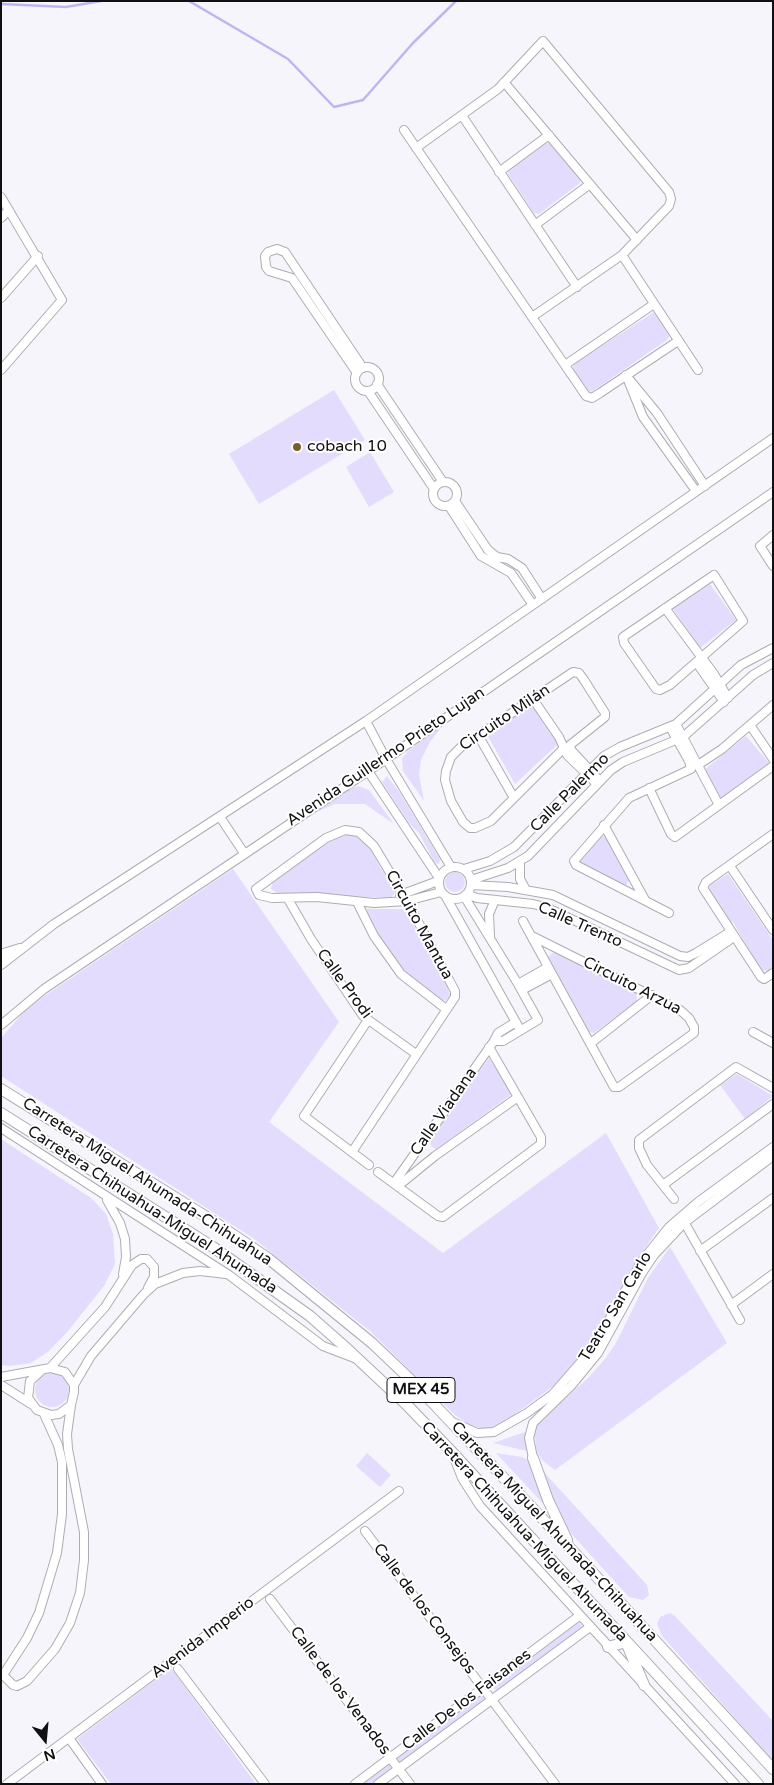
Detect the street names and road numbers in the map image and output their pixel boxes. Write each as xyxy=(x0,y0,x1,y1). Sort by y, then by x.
street label: Circuito Milán xyxy=(456,681,554,755)
street label: Avenida Guillermo Prieto Lujan xyxy=(283,683,489,831)
street label: Calle Palermo xyxy=(526,749,614,837)
street label: Circuito Mantua xyxy=(381,867,457,983)
street label: Calle Trento xyxy=(535,898,625,952)
street label: Calle Prodi xyxy=(312,945,376,1023)
street label: Circuito Arzua xyxy=(580,953,684,1019)
street label: Calle Viadana xyxy=(407,1064,481,1160)
street label: Carretera Miguel Ahumada-Chihuahua xyxy=(18,1094,276,1270)
street label: Carretera Chihuahua-Miguel Ahumada xyxy=(23,1122,281,1298)
street label: Teatro San Carlo xyxy=(576,1248,656,1366)
road number: MEX 45 xyxy=(387,1378,455,1402)
street label: Carretera Chihuahua-Miguel Ahumada xyxy=(417,1418,631,1646)
street label: Carretera Miguel Ahumada-Chihuahua xyxy=(447,1418,661,1646)
street label: Calle de los Consejos xyxy=(369,1540,479,1678)
street label: Avenida Imperio xyxy=(148,1593,258,1683)
street label: Calle de los Venados xyxy=(285,1623,395,1759)
street label: Calle De los Faisanes xyxy=(399,1645,535,1755)

